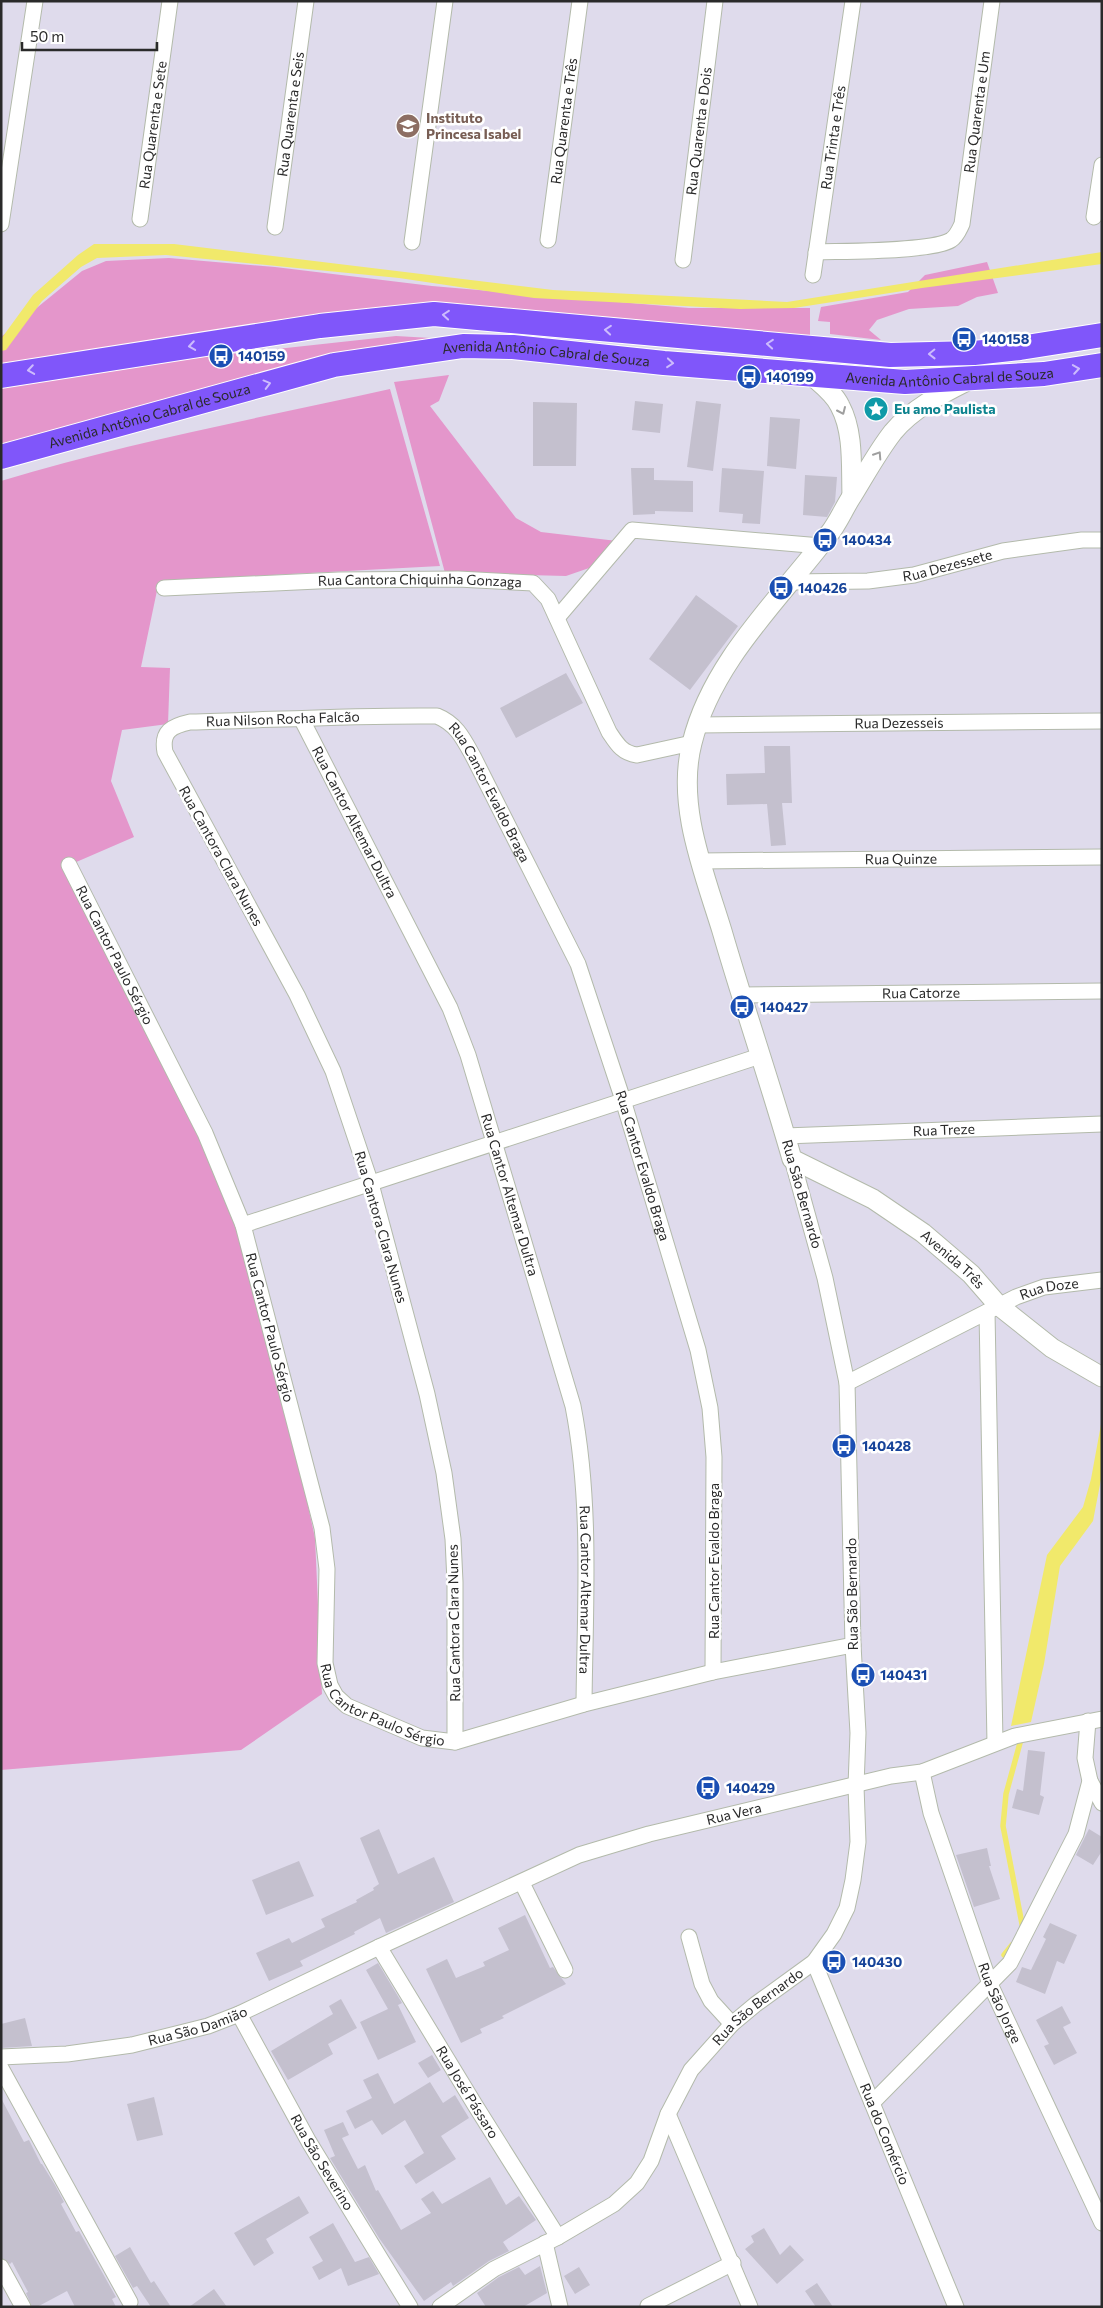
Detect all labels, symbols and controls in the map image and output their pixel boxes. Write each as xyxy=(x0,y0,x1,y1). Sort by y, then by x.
scale bar xyxy=(22,20,158,52)
text: 50 m xyxy=(30,27,64,45)
street label: Rua Quarenta e Seis xyxy=(273,50,307,178)
street label: Rua Quarenta e Um xyxy=(960,50,993,174)
street label: Rua Quarenta e Três xyxy=(547,57,580,185)
street label: Rua Quarenta e Sete xyxy=(135,60,170,190)
street label: Rua Quarenta e Dois xyxy=(682,66,715,196)
street label: Rua Trinta e Três xyxy=(817,84,849,191)
place label: Instituto Princesa Isabel xyxy=(426,109,521,142)
school or university icon: Instituto Princesa Isabel xyxy=(395,113,421,139)
one-way arrow xyxy=(442,310,450,321)
one-way arrow xyxy=(604,324,612,335)
bus stop icon: 140158 xyxy=(951,326,977,352)
place label: 140158 xyxy=(982,330,1030,347)
street label: Avenida Antônio Cabral de Souza xyxy=(441,337,651,369)
one-way arrow xyxy=(766,339,774,350)
one-way arrow xyxy=(187,340,195,351)
bus stop icon: 140159 xyxy=(208,343,234,369)
place label: 140159 xyxy=(238,347,286,364)
one-way arrow xyxy=(928,349,936,359)
one-way arrow xyxy=(666,357,674,368)
bus stop icon: 140199 xyxy=(736,364,762,390)
street label: Avenida Antônio Cabral de Souza xyxy=(845,364,1055,390)
one-way arrow xyxy=(1073,364,1081,375)
one-way arrow xyxy=(27,365,35,375)
place label: 140199 xyxy=(766,368,814,385)
one-way arrow xyxy=(263,379,271,389)
street label: Avenida Antônio Cabral de Souza xyxy=(46,380,252,451)
place icon: Eu amo Paulista xyxy=(863,396,889,422)
place label: Eu amo Paulista xyxy=(894,400,996,417)
one-way arrow xyxy=(835,406,846,415)
one-way arrow xyxy=(872,451,882,460)
bus stop icon: 140434 xyxy=(812,527,838,553)
place label: 140434 xyxy=(842,531,892,548)
street label: Rua Dezessete xyxy=(901,545,994,584)
street label: Rua Cantora Chiquinha Gonzaga xyxy=(317,570,522,590)
bus stop icon: 140426 xyxy=(768,575,794,601)
place label: 140426 xyxy=(798,579,848,596)
street label: Rua Nilson Rocha Falcão xyxy=(206,708,360,730)
street label: Rua Dezesseis xyxy=(854,714,944,731)
street label: Rua Cantor Evaldo Braga xyxy=(446,718,534,865)
street label: Rua Cantor Altemar Dultra xyxy=(309,743,401,901)
street label: Rua Cantora Clara Nunes xyxy=(176,783,267,929)
street label: Rua Quinze xyxy=(865,850,937,867)
street label: Rua Cantor Paulo Sérgio xyxy=(73,882,158,1027)
street label: Rua Catorze xyxy=(882,984,960,1001)
bus stop icon: 140427 xyxy=(729,994,755,1020)
place label: 140427 xyxy=(760,998,809,1015)
street label: Rua Cantor Evaldo Braga xyxy=(612,1088,674,1243)
street label: Rua Cantor Altemar Dultra xyxy=(478,1111,543,1278)
street label: Rua Treze xyxy=(913,1120,975,1139)
street label: Rua São Bernardo xyxy=(779,1137,826,1250)
street label: Rua Cantora Clara Nunes xyxy=(352,1149,411,1305)
street label: Avenida Três xyxy=(917,1226,989,1292)
street label: Rua Cantor Paulo Sérgio xyxy=(243,1251,298,1404)
street label: Rua Doze xyxy=(1017,1274,1079,1303)
bus stop icon: 140428 xyxy=(831,1433,857,1459)
place label: 140428 xyxy=(862,1437,912,1454)
street label: Rua Cantor Evaldo Braga xyxy=(705,1483,722,1639)
street label: Rua Cantor Altemar Dultra xyxy=(576,1505,595,1674)
street label: Rua São Bernardo xyxy=(842,1537,861,1651)
street label: Rua Cantora Clara Nunes xyxy=(444,1544,463,1702)
street label: Rua Cantor Paulo Sérgio xyxy=(317,1662,446,1749)
bus stop icon: 140431 xyxy=(850,1662,876,1688)
place label: 140431 xyxy=(880,1666,927,1683)
bus stop icon: 140429 xyxy=(695,1775,721,1801)
place label: 140429 xyxy=(726,1779,776,1796)
street label: Rua Vera xyxy=(705,1798,763,1828)
bus stop icon: 140430 xyxy=(821,1949,847,1975)
place label: 140430 xyxy=(852,1953,902,1970)
street label: Rua São Jorge xyxy=(975,1960,1025,2046)
street label: Rua São Bernardo xyxy=(708,1964,806,2048)
street label: Rua São Damião xyxy=(146,2002,250,2049)
street label: Rua José Pássaro xyxy=(433,2042,503,2141)
street label: Rua do Comércio xyxy=(857,2081,914,2187)
street label: Rua São Severino xyxy=(287,2111,358,2213)

